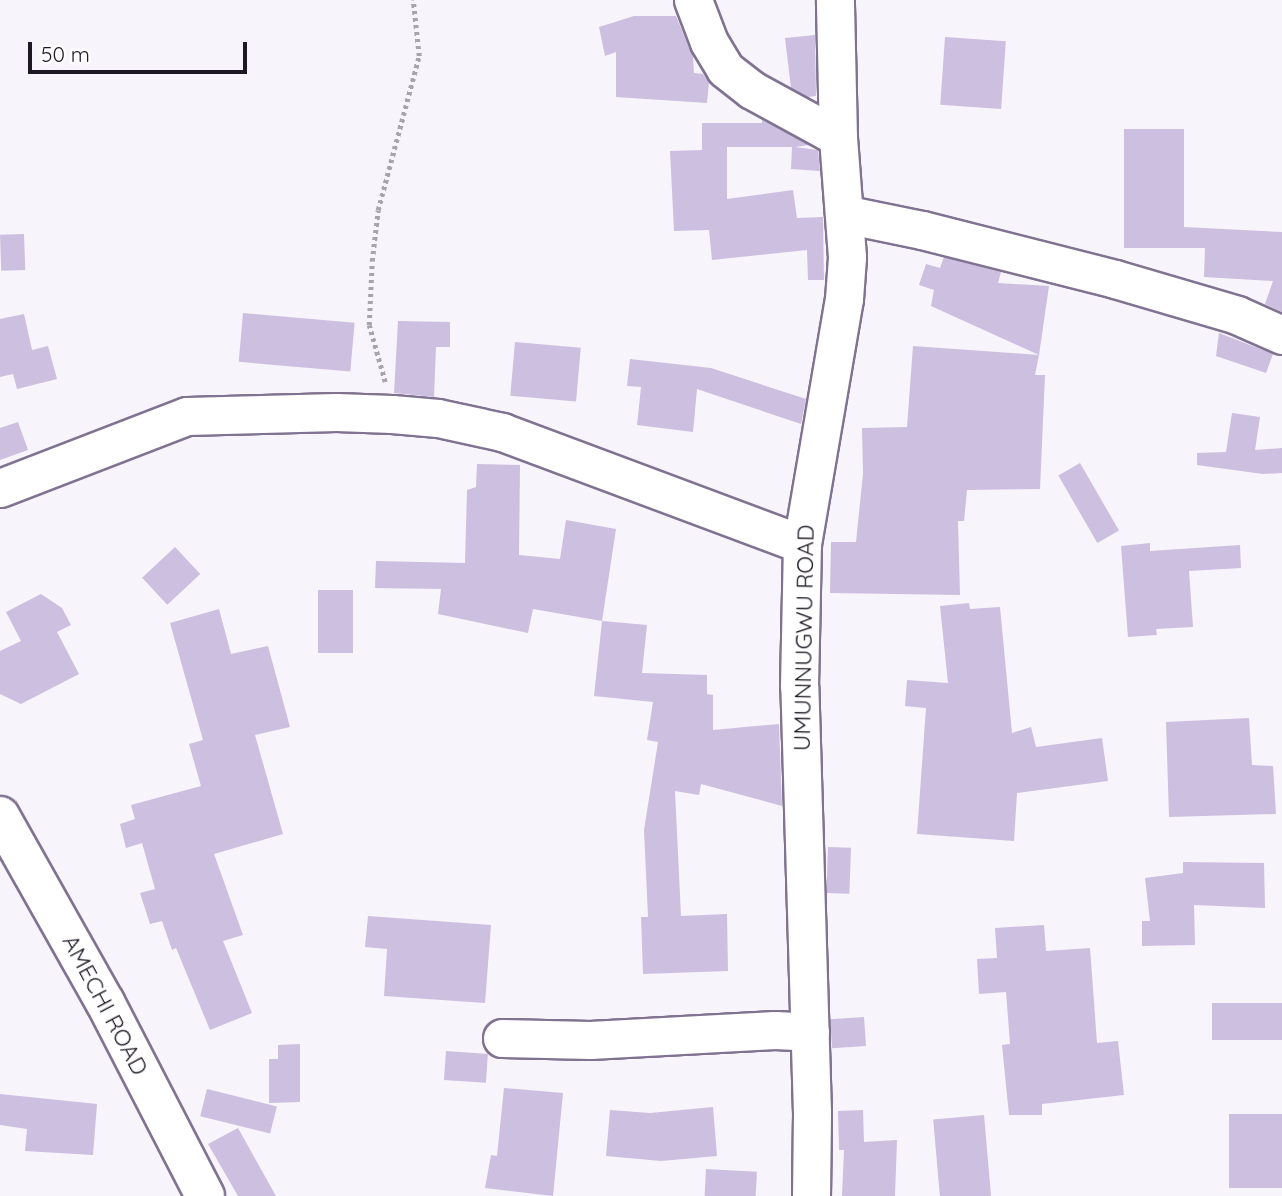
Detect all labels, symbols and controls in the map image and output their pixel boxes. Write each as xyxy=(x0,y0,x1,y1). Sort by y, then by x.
scale bar xyxy=(32,28,250,72)
text: 50 m xyxy=(41,41,90,67)
street label: UMUNNUGWU ROAD xyxy=(788,525,820,751)
street label: AMECHI ROAD xyxy=(57,930,153,1080)

